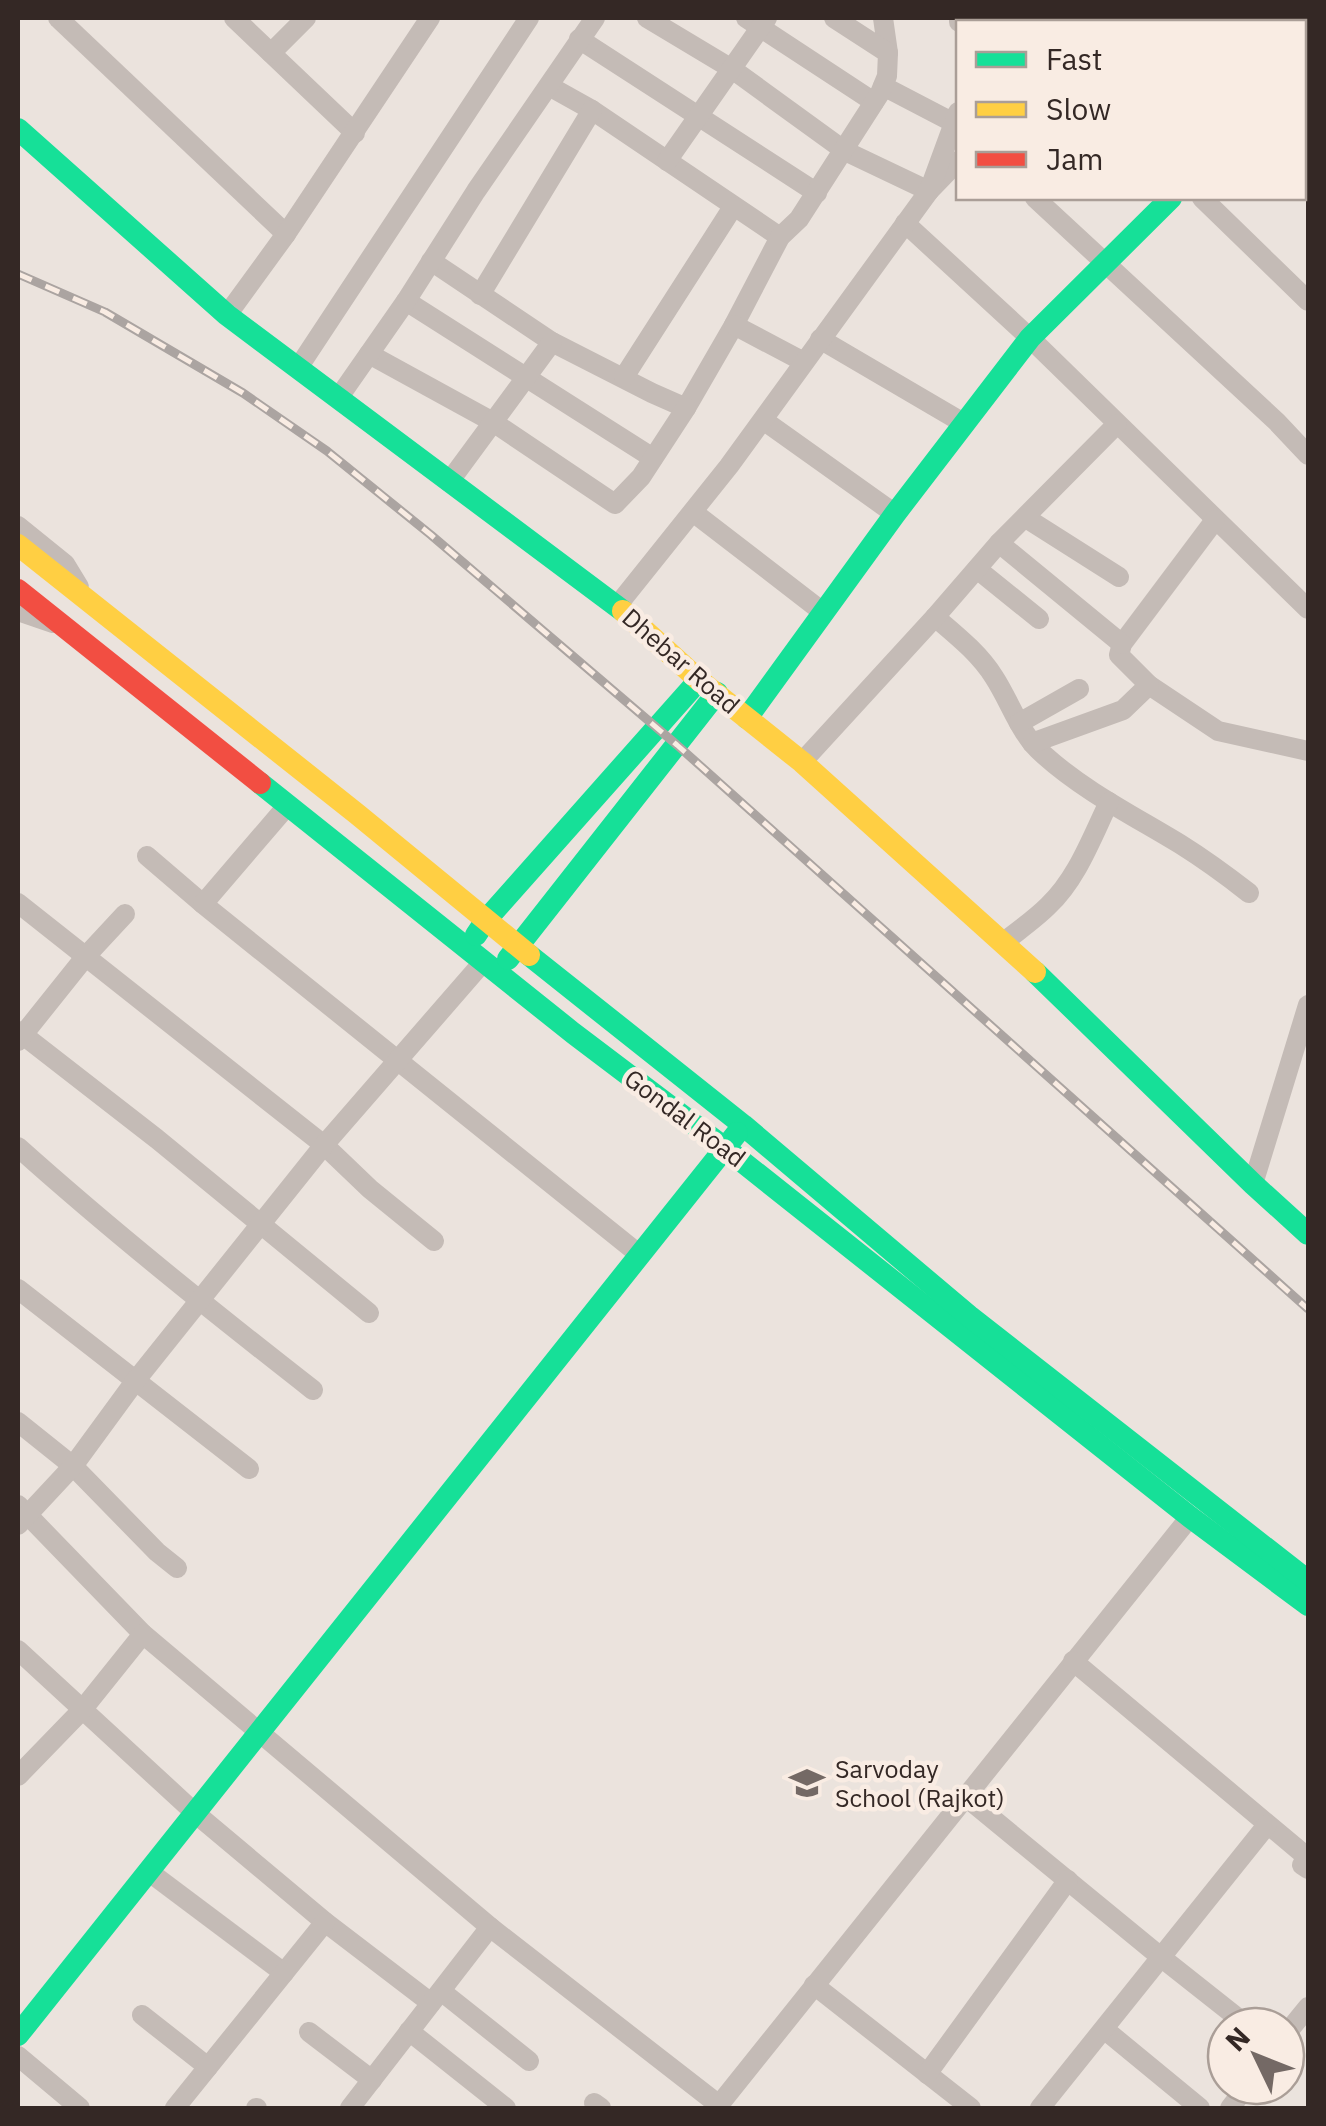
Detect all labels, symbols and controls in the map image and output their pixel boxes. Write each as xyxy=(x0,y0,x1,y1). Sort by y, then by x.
legend xyxy=(956,20,1306,200)
text: Fast xyxy=(1046,39,1103,78)
text: Slow xyxy=(1046,89,1111,128)
text: Jam xyxy=(1046,139,1104,178)
street label: Dhebar Road xyxy=(616,601,747,721)
street label: Gondal Road xyxy=(618,1061,753,1174)
place label: Sarvoday School (Rajkot) xyxy=(835,1752,1005,1814)
school or university icon: Sarvoday School (Rajkot) xyxy=(788,1764,826,1802)
north arrow xyxy=(1206,2006,1306,2106)
text: N xyxy=(1217,2019,1258,2059)

